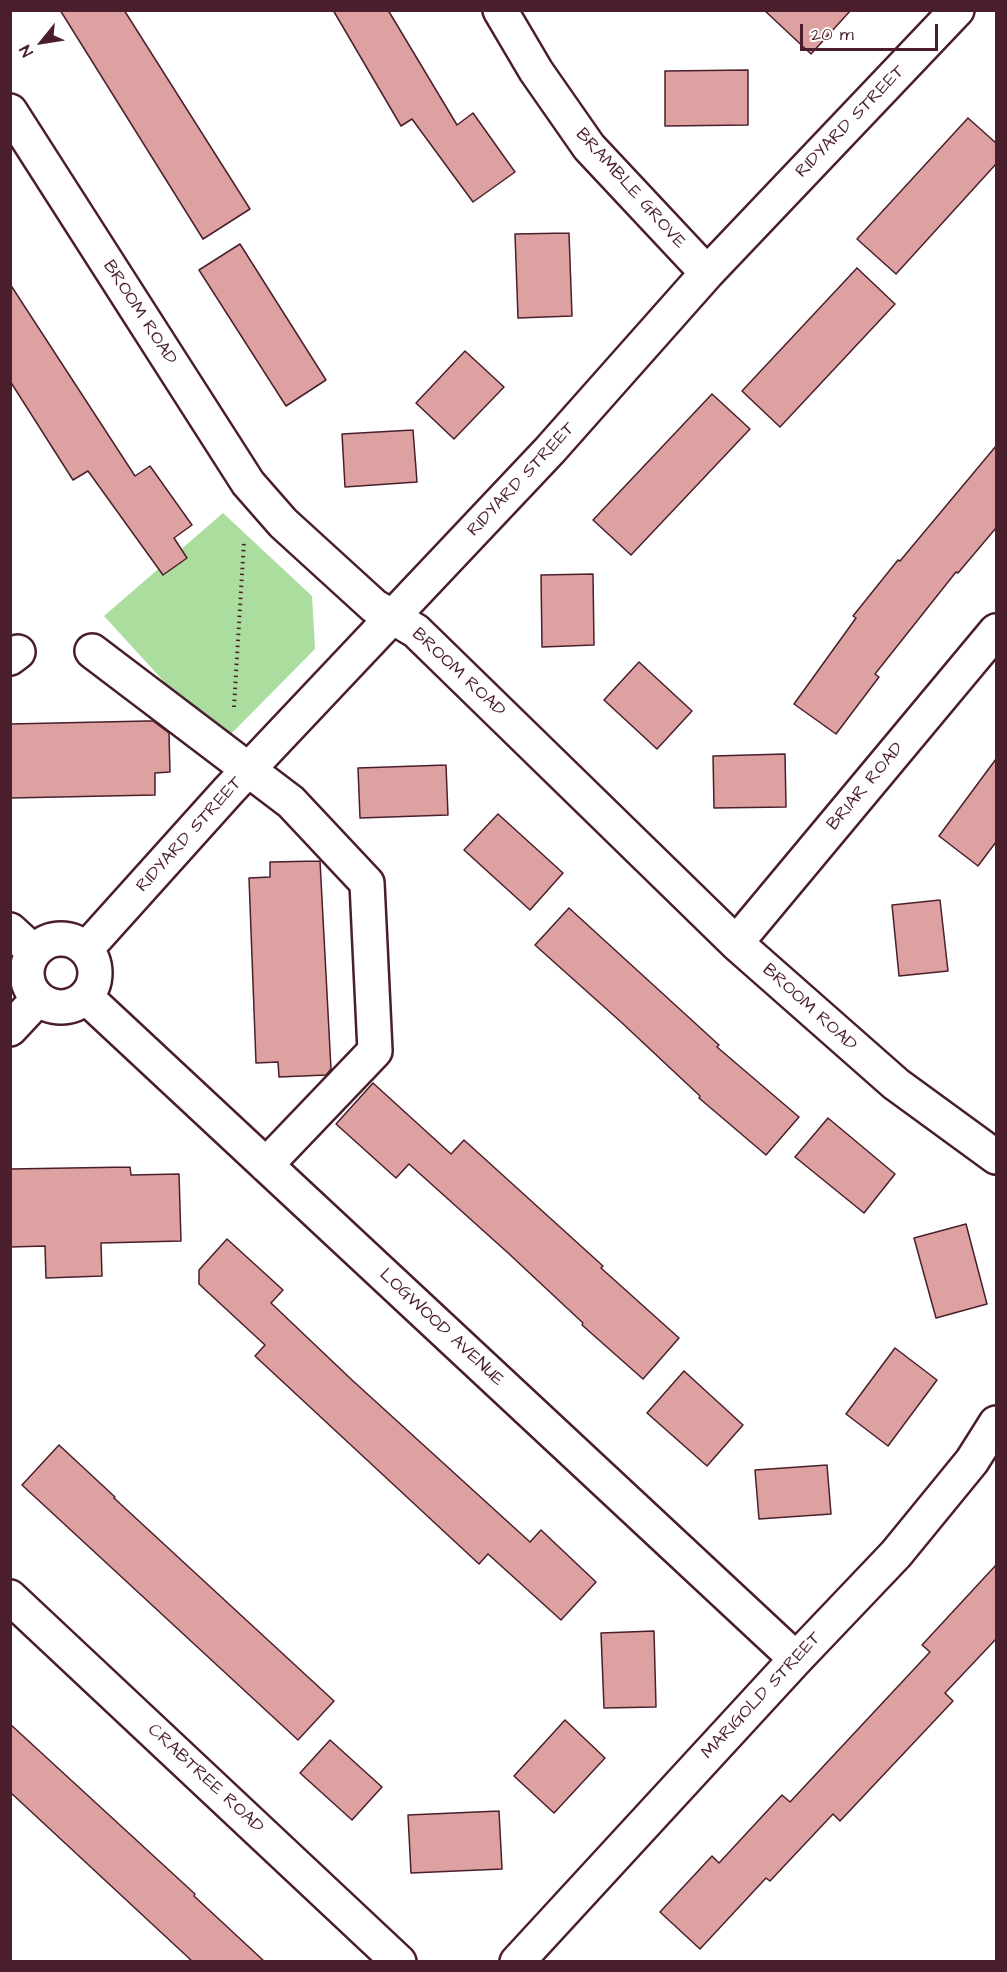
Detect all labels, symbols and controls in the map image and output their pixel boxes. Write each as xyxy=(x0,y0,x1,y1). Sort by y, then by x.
north arrow xyxy=(12,12,72,72)
scale bar xyxy=(803,12,941,50)
text: 20 m xyxy=(811,22,854,47)
text: N xyxy=(14,41,38,61)
street label: RIDYARD STREET xyxy=(792,61,910,183)
street label: BRAMBLE GROVE xyxy=(570,124,690,254)
street label: BROOM ROAD xyxy=(97,257,181,369)
street label: RIDYARD STREET xyxy=(464,418,580,542)
street label: BROOM ROAD xyxy=(407,624,509,722)
street label: BRIAR ROAD xyxy=(823,739,909,835)
street label: RIDYARD STREET xyxy=(132,773,248,897)
street label: BROOM ROAD xyxy=(757,960,861,1056)
street label: LOGWOOD AVENUE xyxy=(374,1265,508,1391)
street label: MARIGOLD STREET xyxy=(698,1628,826,1764)
street label: CRABTREE ROAD xyxy=(143,1720,267,1838)

